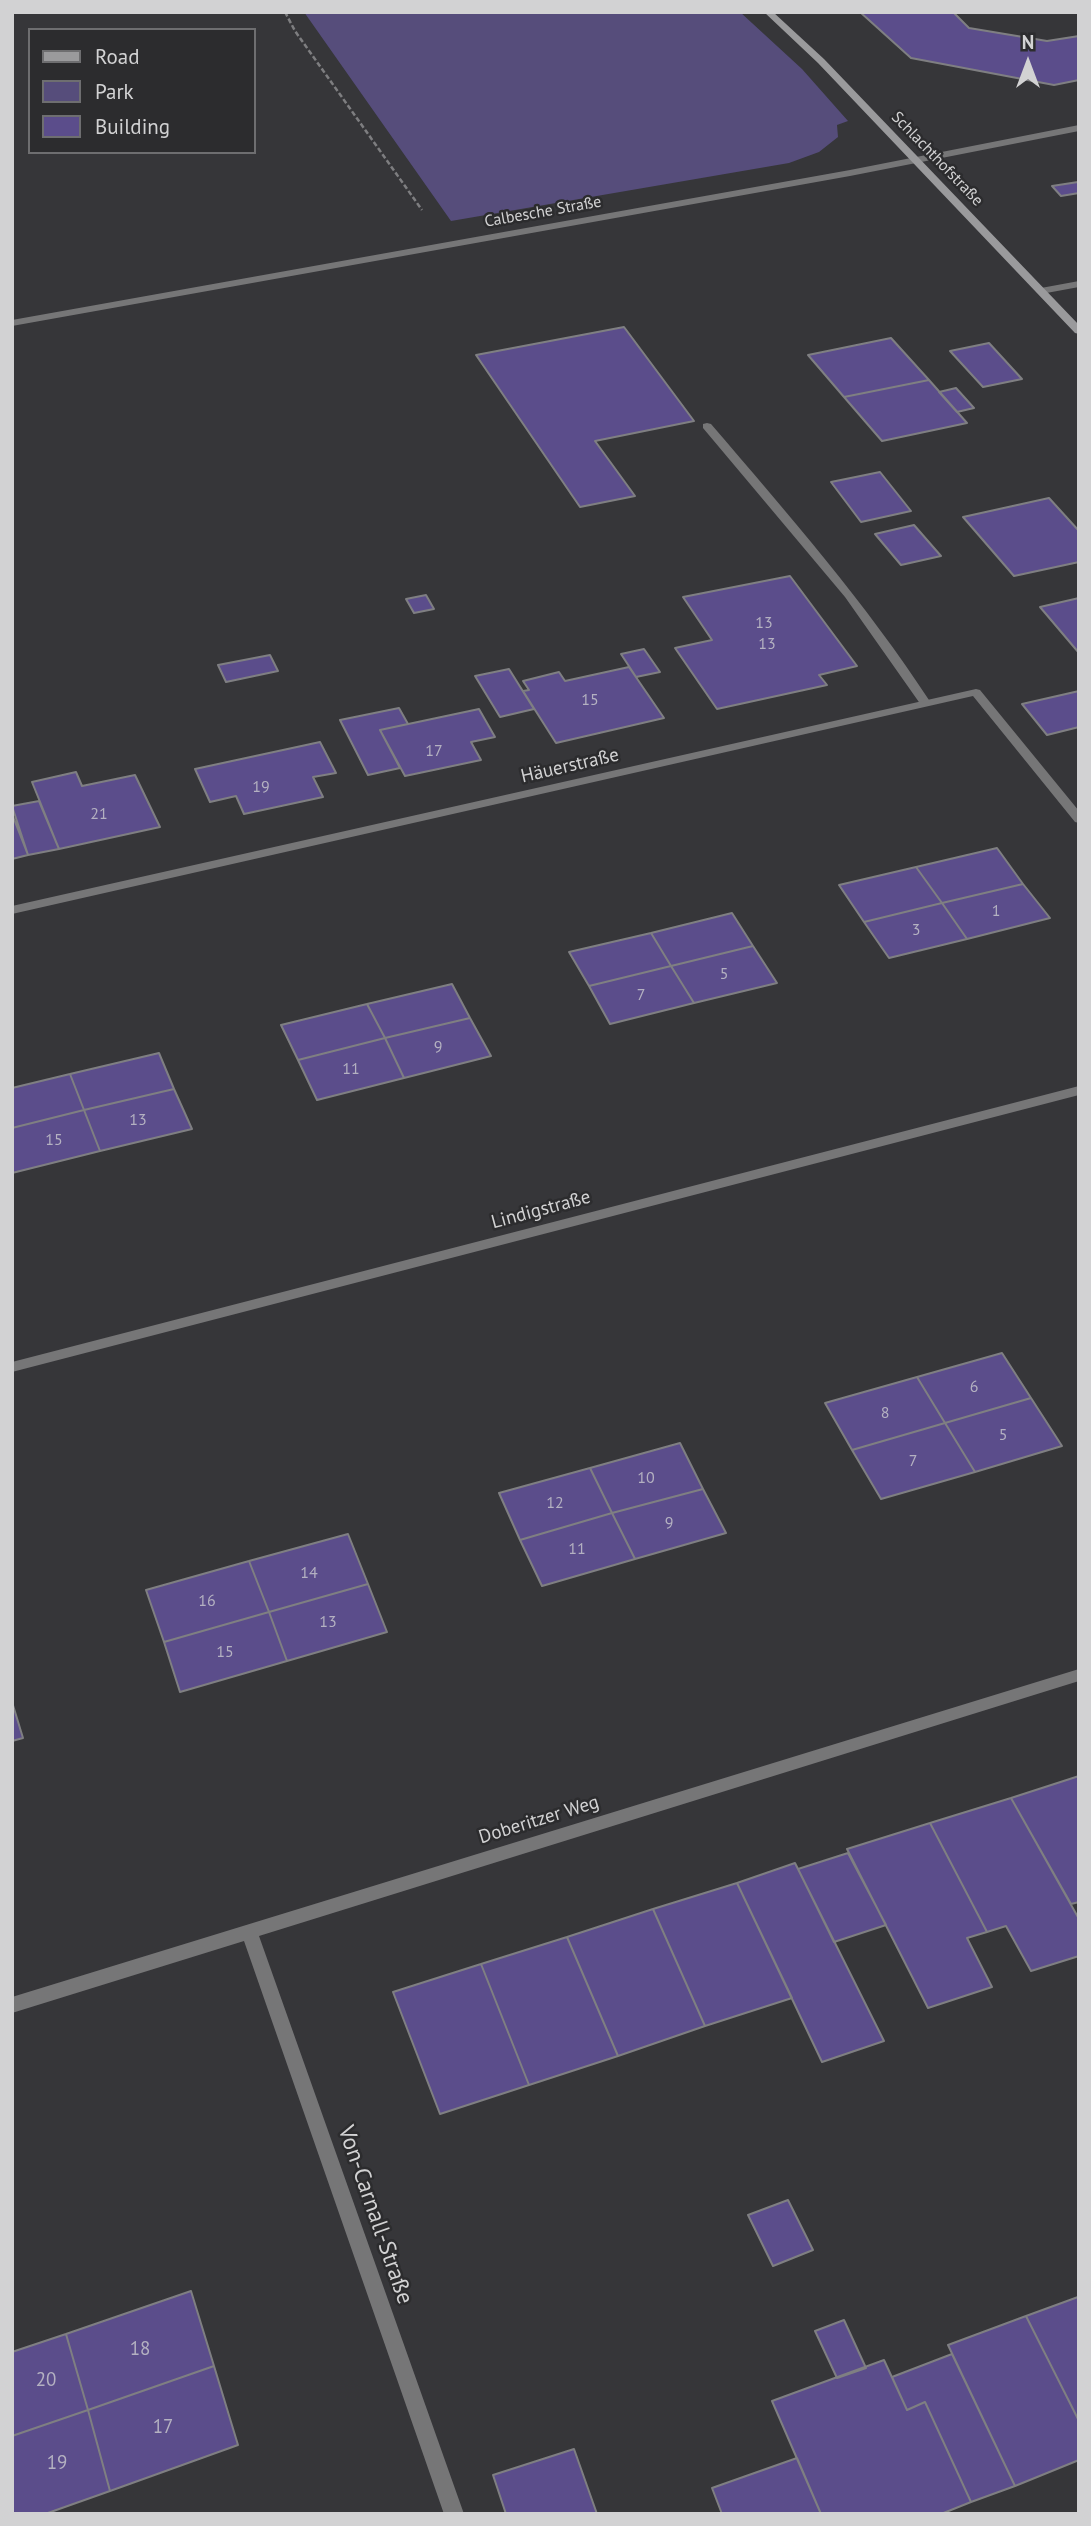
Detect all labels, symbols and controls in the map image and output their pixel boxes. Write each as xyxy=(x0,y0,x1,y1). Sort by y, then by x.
legend xyxy=(28,28,256,154)
north arrow xyxy=(993,28,1063,98)
text: N xyxy=(1022,30,1034,54)
text: Road xyxy=(95,43,139,70)
text: Park xyxy=(95,78,134,105)
street label: Schlachthofstraße xyxy=(887,108,987,210)
text: Building xyxy=(95,113,170,140)
street label: Calbesche Straße xyxy=(483,192,603,232)
house number: 13 xyxy=(755,613,773,633)
house number: 13 xyxy=(758,634,776,654)
house number: 15 xyxy=(581,690,599,710)
house number: 17 xyxy=(425,741,443,761)
street label: Häuerstraße xyxy=(519,744,621,788)
house number: 19 xyxy=(252,777,270,797)
house number: 21 xyxy=(90,804,108,824)
house number: 1 xyxy=(992,901,1000,921)
house number: 3 xyxy=(912,920,920,940)
house number: 5 xyxy=(720,964,728,984)
house number: 7 xyxy=(637,985,645,1005)
house number: 9 xyxy=(434,1037,442,1057)
house number: 11 xyxy=(342,1059,360,1079)
house number: 13 xyxy=(129,1110,147,1130)
house number: 15 xyxy=(45,1130,63,1150)
street label: Lindigstraße xyxy=(489,1186,593,1234)
house number: 6 xyxy=(970,1377,978,1397)
house number: 8 xyxy=(881,1403,889,1423)
house number: 5 xyxy=(999,1425,1007,1445)
house number: 7 xyxy=(909,1451,917,1471)
house number: 10 xyxy=(637,1468,655,1488)
house number: 12 xyxy=(546,1493,564,1513)
house number: 9 xyxy=(665,1513,673,1533)
house number: 11 xyxy=(568,1539,586,1559)
house number: 14 xyxy=(300,1563,318,1583)
house number: 16 xyxy=(198,1591,216,1611)
house number: 13 xyxy=(319,1612,337,1632)
house number: 15 xyxy=(216,1642,234,1662)
street label: Doberitzer Weg xyxy=(476,1791,602,1849)
street label: Von-Carnall-Straße xyxy=(331,2122,419,2308)
house number: 18 xyxy=(130,2339,150,2361)
house number: 20 xyxy=(36,2370,56,2392)
house number: 17 xyxy=(153,2417,173,2439)
house number: 19 xyxy=(47,2453,67,2475)

